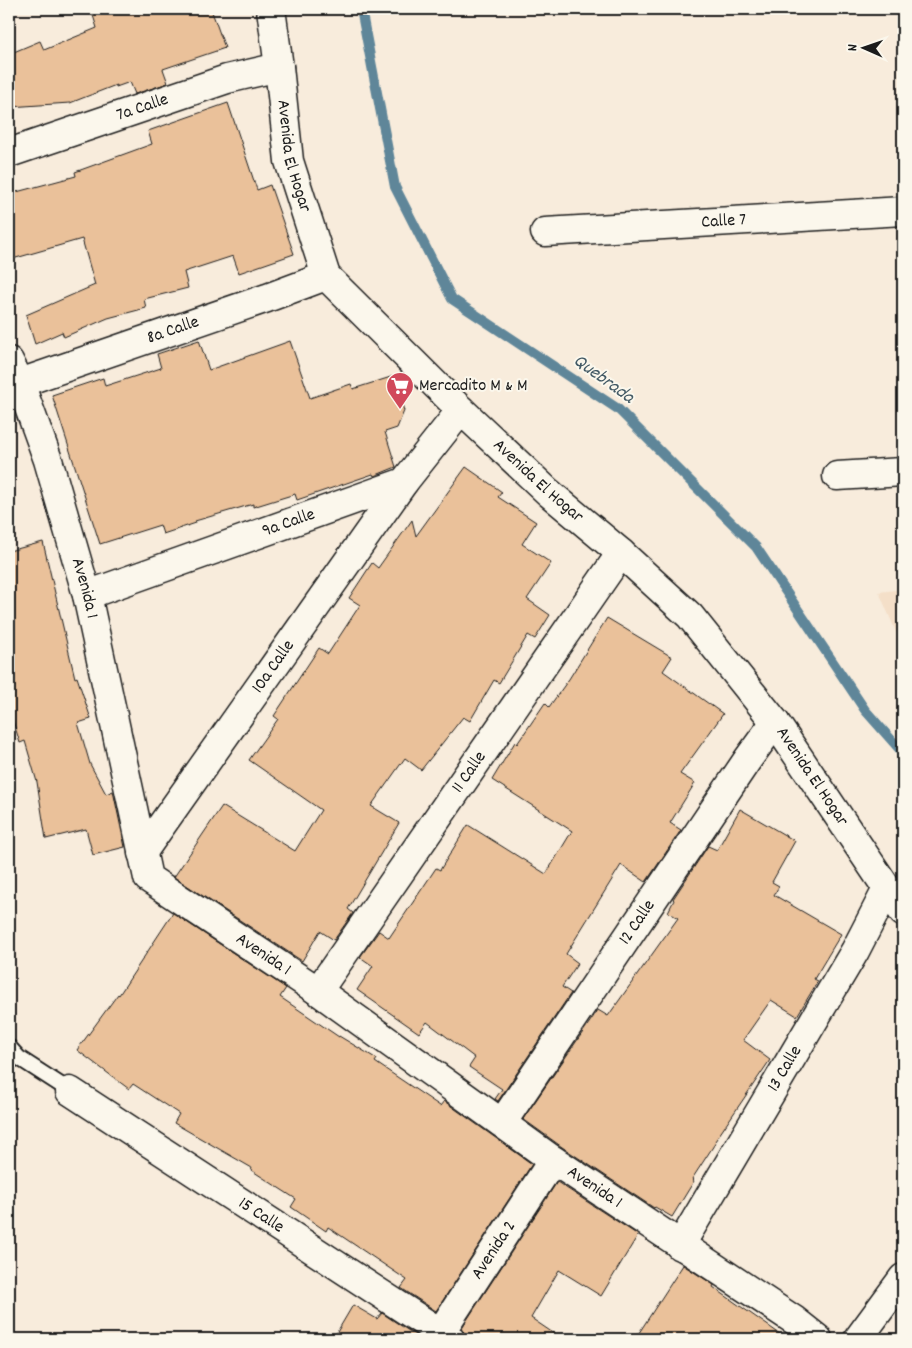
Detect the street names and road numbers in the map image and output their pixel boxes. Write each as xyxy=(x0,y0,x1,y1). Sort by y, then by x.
street label: 7a Calle xyxy=(113,87,172,128)
street label: Avenida El Hogar xyxy=(270,99,317,216)
street label: Calle 7 xyxy=(701,208,747,235)
street label: 8a Calle xyxy=(144,310,203,351)
street label: Avenida El Hogar xyxy=(487,433,589,529)
street label: 9a Calle xyxy=(259,502,319,544)
street label: Avenida 1 xyxy=(64,555,104,621)
street label: 10a Calle xyxy=(246,635,301,699)
street label: Avenida El Hogar xyxy=(769,722,854,832)
street label: 11 Calle xyxy=(446,746,493,798)
street label: 12 Calle xyxy=(613,895,662,950)
street label: Avenida 1 xyxy=(231,927,296,982)
street label: 13 Calle xyxy=(762,1041,809,1097)
street label: Avenida 1 xyxy=(562,1160,627,1215)
street label: 15 Calle xyxy=(233,1191,289,1240)
street label: Avenida 2 xyxy=(466,1216,522,1285)

